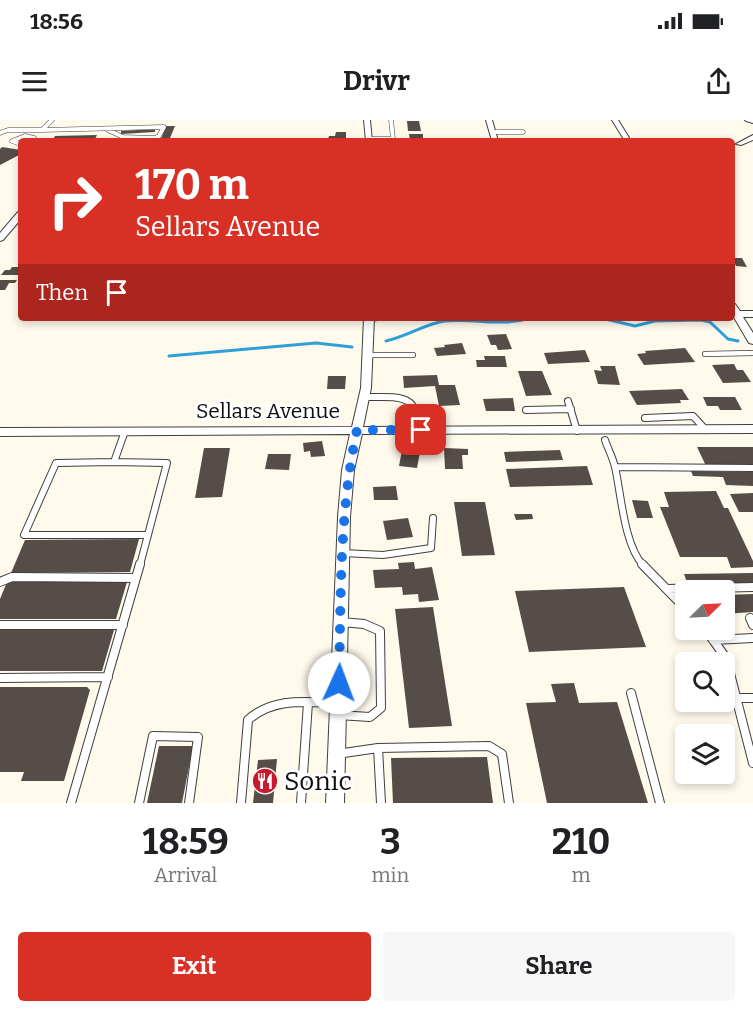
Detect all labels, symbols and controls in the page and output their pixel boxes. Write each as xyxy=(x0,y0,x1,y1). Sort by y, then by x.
text: 18:56 xyxy=(30,8,83,35)
icon: menu xyxy=(18,65,51,98)
text: Drivr xyxy=(343,65,410,97)
icon: share xyxy=(702,65,735,98)
text: 170 m xyxy=(135,160,249,210)
icon: right xyxy=(36,162,114,240)
text: Sellars Avenue xyxy=(135,211,320,243)
icon: arrive xyxy=(100,276,133,309)
text: Then xyxy=(36,279,88,306)
street label: Sellars Avenue xyxy=(196,398,340,424)
pin xyxy=(395,404,446,455)
icon: arrive xyxy=(404,413,437,446)
north arrow xyxy=(675,580,735,640)
map controls xyxy=(675,580,735,784)
position arrow xyxy=(307,651,371,715)
button: search xyxy=(675,652,735,712)
button: layers xyxy=(675,724,735,784)
restaurant icon: Sonic xyxy=(250,766,280,796)
place label: Sonic xyxy=(284,766,352,797)
text: 18:59 xyxy=(143,820,229,864)
text: 3 xyxy=(380,820,401,864)
text: 210 xyxy=(552,820,610,864)
text: Arrival xyxy=(154,863,217,887)
text: min xyxy=(371,863,409,887)
text: m xyxy=(572,863,591,887)
button: Exit xyxy=(18,932,371,1001)
button: Share xyxy=(383,932,735,1001)

